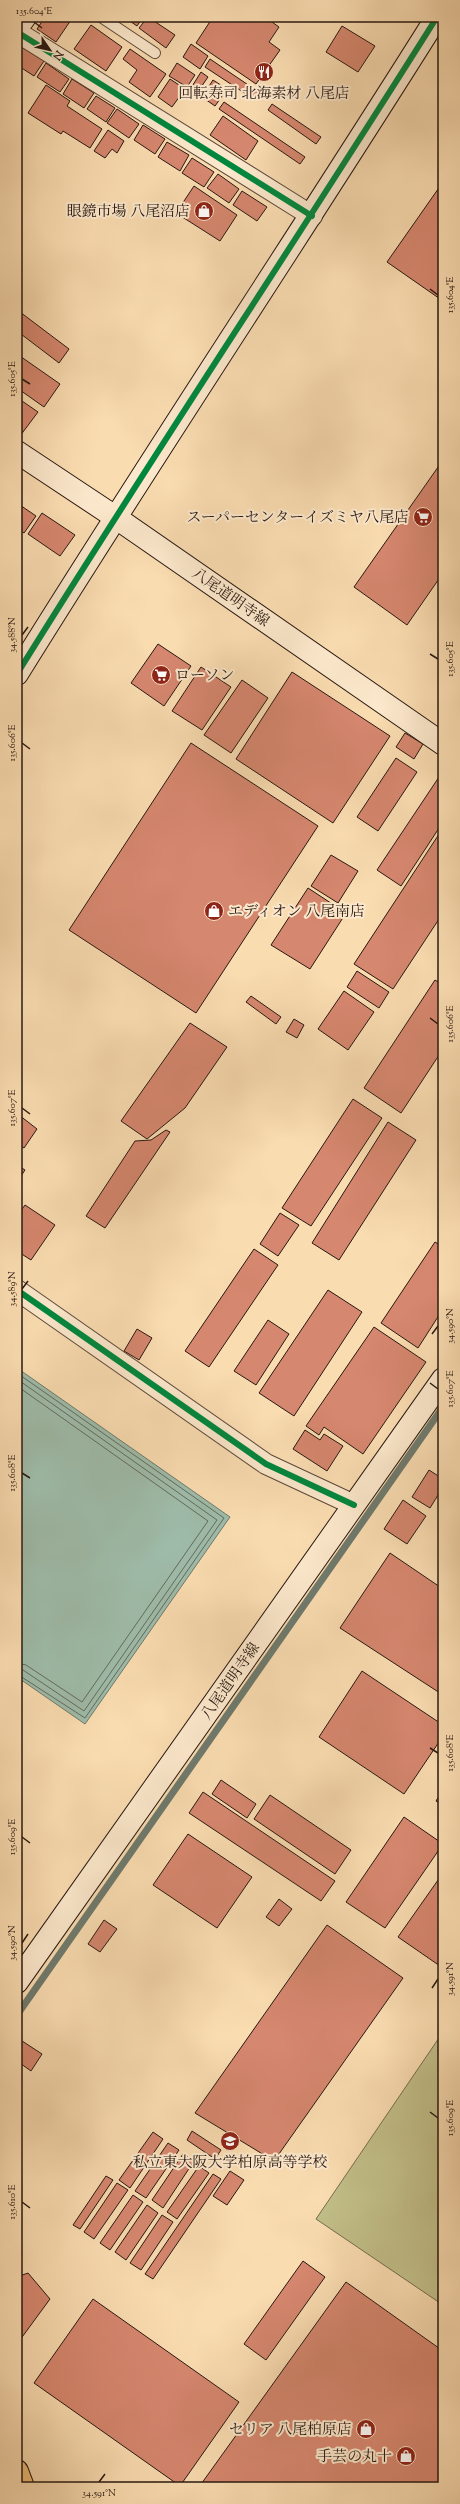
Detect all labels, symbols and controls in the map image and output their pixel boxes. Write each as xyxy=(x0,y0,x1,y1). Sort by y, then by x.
text: 135.604°E xyxy=(16,4,52,19)
north arrow xyxy=(30,30,70,70)
text: N xyxy=(48,46,67,63)
restaurant icon: 回転寿司 北海素材 八尾店 xyxy=(253,61,275,83)
place label: 回転寿司 北海素材 八尾店 xyxy=(178,84,350,105)
shop icon: 眼鏡市場 八尾沼店 xyxy=(193,200,215,222)
place label: 眼鏡市場 八尾沼店 xyxy=(67,202,190,223)
text: 135.604°E xyxy=(443,277,458,313)
text: 135.605°E xyxy=(5,361,20,397)
supermarket icon: スーパーセンターイズミヤ八尾店 xyxy=(412,506,434,528)
place label: スーパーセンターイズミヤ八尾店 xyxy=(187,508,409,529)
street label: 八尾道明寺線 xyxy=(187,564,273,633)
text: 34.588°N xyxy=(5,617,20,653)
text: 135.605°E xyxy=(443,641,458,677)
supermarket icon: ローソン xyxy=(150,664,172,686)
place label: ローソン xyxy=(175,666,234,687)
text: 135.606°E xyxy=(5,724,20,762)
shop icon: エディオン 八尾南店 xyxy=(203,900,225,922)
place label: エディオン 八尾南店 xyxy=(228,902,365,923)
text: 135.606°E xyxy=(443,1005,458,1043)
text: 135.607°E xyxy=(5,1089,20,1127)
text: 34.589°N xyxy=(5,1271,20,1307)
text: 34.590°N xyxy=(443,1308,458,1344)
text: 135.607°E xyxy=(443,1370,458,1408)
text: 135.608°E xyxy=(5,1454,20,1492)
street label: 八尾道明寺線 xyxy=(197,1639,266,1725)
text: 135.608°E xyxy=(443,1734,458,1772)
text: 135.609°E xyxy=(5,1819,20,1855)
text: 34.590°N xyxy=(5,1925,20,1961)
text: 34.591°N xyxy=(443,1962,458,1996)
text: 135.609°E xyxy=(443,2100,458,2136)
school or university icon: 私立東大阪大学柏原高等学校 xyxy=(219,2130,241,2152)
place label: 私立東大阪大学柏原高等学校 xyxy=(132,2153,328,2174)
text: 135.610°E xyxy=(5,2184,20,2220)
shop icon: セリア 八尾柏原店 xyxy=(355,2418,377,2440)
place label: セリア 八尾柏原店 xyxy=(229,2420,352,2441)
shop icon: 手芸の丸十 xyxy=(395,2445,417,2467)
place label: 手芸の丸十 xyxy=(317,2447,392,2468)
text: 34.591°N xyxy=(82,2486,116,2501)

